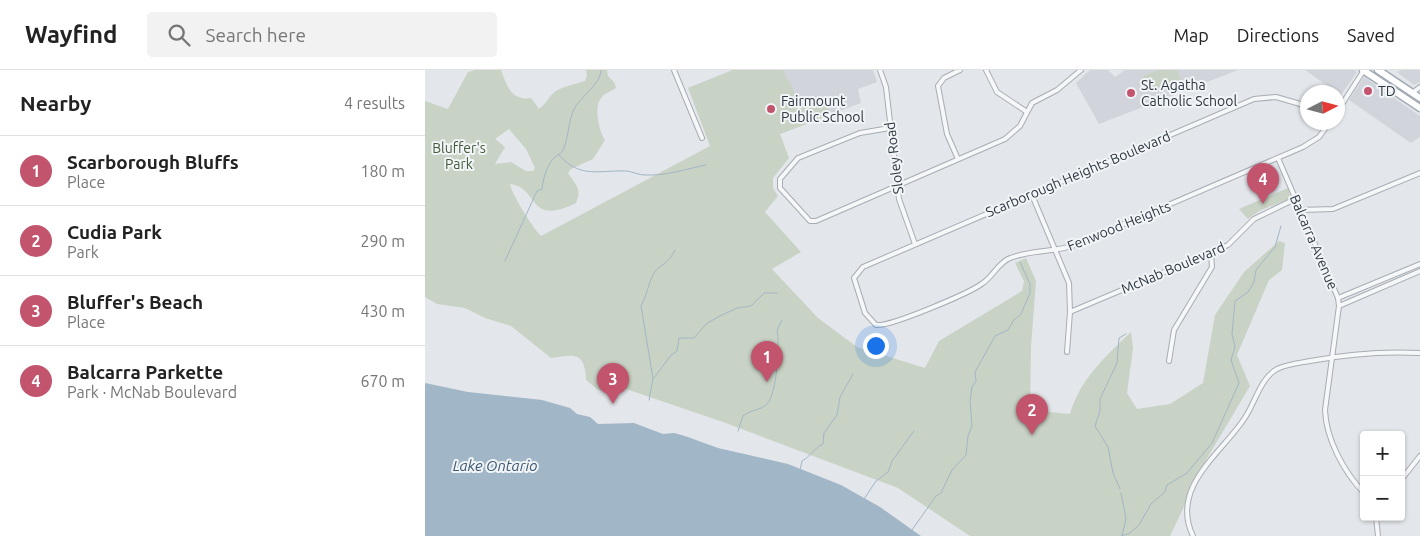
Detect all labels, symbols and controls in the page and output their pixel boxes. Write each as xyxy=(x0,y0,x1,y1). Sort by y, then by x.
search box xyxy=(147,12,497,57)
text: Wayfind xyxy=(25,21,117,48)
icon: search xyxy=(165,21,193,49)
text: Search here xyxy=(205,24,306,46)
text: Map xyxy=(1173,25,1209,45)
text: Directions xyxy=(1237,25,1319,45)
text: Saved xyxy=(1347,25,1395,45)
place label: St. Agatha Catholic School xyxy=(1141,77,1237,109)
place label: TD xyxy=(1378,83,1396,99)
north arrow xyxy=(1300,85,1345,130)
marker: TD xyxy=(1362,85,1374,97)
marker: St. Agatha Catholic School xyxy=(1125,87,1137,99)
text: Nearby xyxy=(20,91,91,115)
place label: Fairmount Public School xyxy=(781,93,865,125)
text: 4 results xyxy=(344,94,405,112)
marker: Fairmount Public School xyxy=(765,103,777,115)
street label: Sloley Road xyxy=(882,121,906,195)
street label: Scarborough Heights Boulevard xyxy=(983,128,1173,220)
park label: Bluffer's Park xyxy=(432,140,486,172)
text: Scarborough Bluffs xyxy=(67,151,239,173)
text: 1 xyxy=(31,162,41,180)
text: 180 m xyxy=(360,162,405,180)
pin: 4 xyxy=(1247,163,1279,204)
text: Place xyxy=(67,173,105,191)
street label: Balcarra Avenue xyxy=(1287,192,1341,292)
street label: Fenwood Heights xyxy=(1065,198,1173,254)
text: Cudia Park xyxy=(67,221,162,243)
text: 2 xyxy=(31,232,41,250)
text: 290 m xyxy=(360,232,405,250)
street label: McNab Boulevard xyxy=(1119,239,1227,297)
text: Park xyxy=(67,243,99,261)
text: Bluffer's Beach xyxy=(67,291,203,313)
text: 3 xyxy=(31,302,41,320)
text: 430 m xyxy=(360,302,405,320)
text: Place xyxy=(67,313,105,331)
your location xyxy=(863,333,889,359)
pin: 1 xyxy=(751,341,783,382)
text: Balcarra Parkette xyxy=(67,361,223,383)
pin: 3 xyxy=(597,363,629,404)
text: 4 xyxy=(31,372,41,390)
text: 670 m xyxy=(360,372,405,390)
text: Park · McNab Boulevard xyxy=(67,383,237,401)
pin: 2 xyxy=(1016,394,1048,435)
map controls xyxy=(1360,431,1405,521)
button: + xyxy=(1360,431,1405,476)
water label: Lake Ontario xyxy=(453,457,537,474)
button: − xyxy=(1360,476,1405,521)

